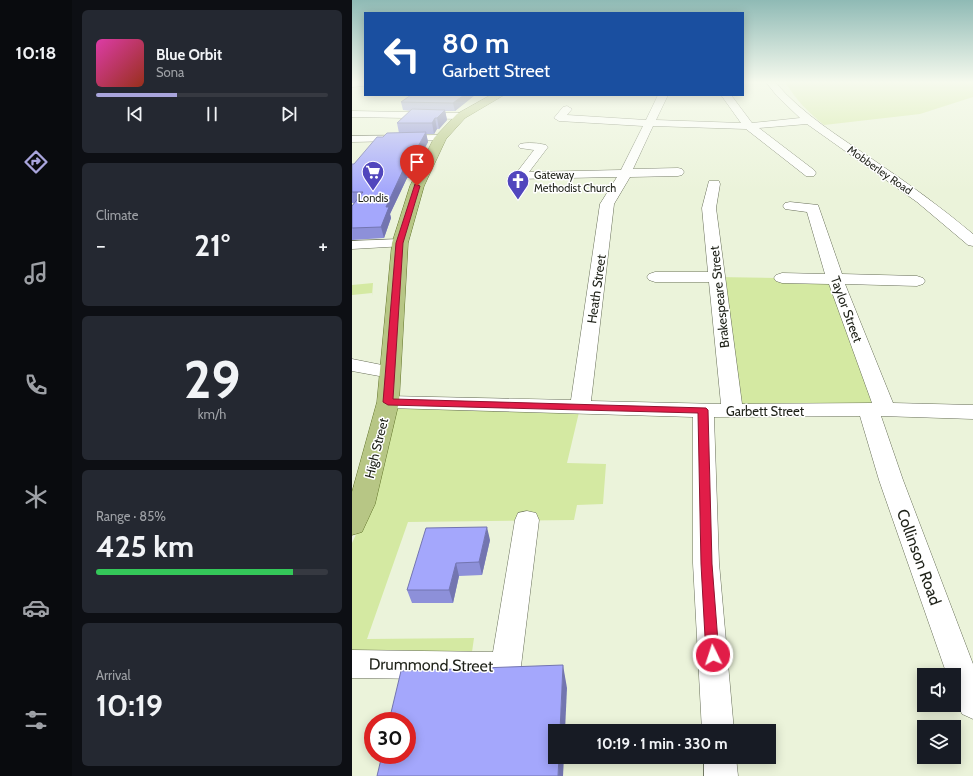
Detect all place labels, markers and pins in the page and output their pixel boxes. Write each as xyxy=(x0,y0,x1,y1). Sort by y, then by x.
pin xyxy=(400,145,434,186)
supermarket icon: Londis xyxy=(360,159,386,192)
church icon: Gateway Methodist Church xyxy=(505,168,531,201)
place label: Gateway Methodist Church xyxy=(534,168,616,195)
place label: Londis xyxy=(358,191,389,205)

